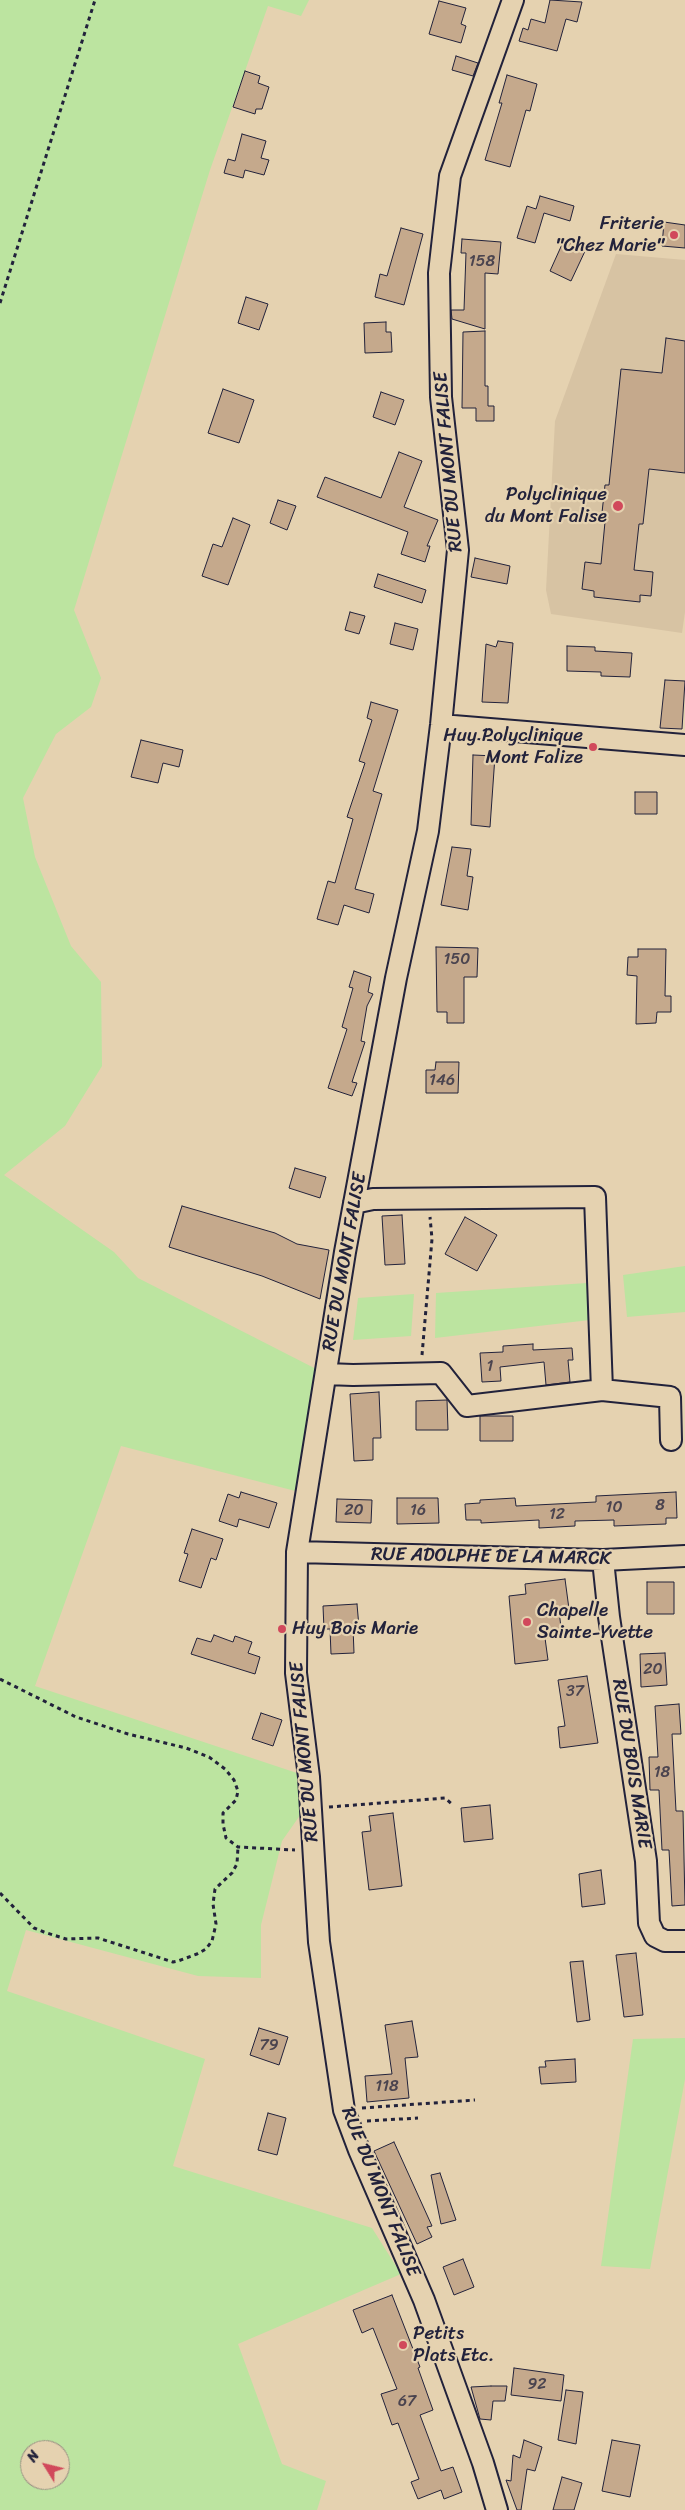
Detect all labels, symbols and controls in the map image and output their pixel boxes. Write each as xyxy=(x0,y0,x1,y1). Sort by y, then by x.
place label: Friterie "Chez Marie" xyxy=(556,213,664,257)
marker: Friterie "Chez Marie" xyxy=(668,229,680,241)
house number: 158 xyxy=(469,252,495,272)
street label: RUE DU MONT FALISE xyxy=(430,371,468,553)
place label: Polyclinique du Mont Falise xyxy=(485,484,607,528)
marker: Polyclinique du Mont Falise xyxy=(611,499,625,513)
place label: Huy Polyclinique Mont Falize xyxy=(443,725,583,769)
marker: Huy Polyclinique Mont Falize xyxy=(587,741,599,753)
house number: 150 xyxy=(444,950,470,970)
house number: 146 xyxy=(429,1071,455,1091)
street label: RUE DU MONT FALISE xyxy=(318,1171,372,1353)
house number: 1 xyxy=(487,1357,493,1377)
house number: 8 xyxy=(655,1496,665,1516)
house number: 10 xyxy=(606,1498,622,1518)
house number: 20 xyxy=(344,1501,364,1521)
house number: 16 xyxy=(410,1501,426,1521)
house number: 12 xyxy=(549,1505,565,1525)
street label: RUE ADOLPHE DE LA MARCK xyxy=(371,1544,611,1570)
place label: Chapelle Sainte-Yvette xyxy=(537,1600,653,1644)
marker: Chapelle Sainte-Yvette xyxy=(521,1616,533,1628)
place label: Huy Bois Marie xyxy=(292,1618,418,1640)
marker: Huy Bois Marie xyxy=(276,1623,288,1635)
house number: 20 xyxy=(643,1660,663,1680)
street label: RUE DU MONT FALISE xyxy=(286,1661,324,1843)
street label: RUE DU BOIS MARIE xyxy=(606,1678,656,1850)
house number: 37 xyxy=(566,1682,584,1702)
house number: 18 xyxy=(654,1763,670,1783)
house number: 79 xyxy=(260,2036,278,2056)
house number: 118 xyxy=(375,2077,399,2097)
street label: RUE DU MONT FALISE xyxy=(336,2104,424,2280)
place label: Petits Plats Etc. xyxy=(413,2323,495,2367)
marker: Petits Plats Etc. xyxy=(397,2339,409,2351)
house number: 92 xyxy=(527,2375,547,2395)
house number: 67 xyxy=(398,2392,416,2412)
north arrow xyxy=(20,2440,70,2490)
text: N xyxy=(20,2445,46,2468)

